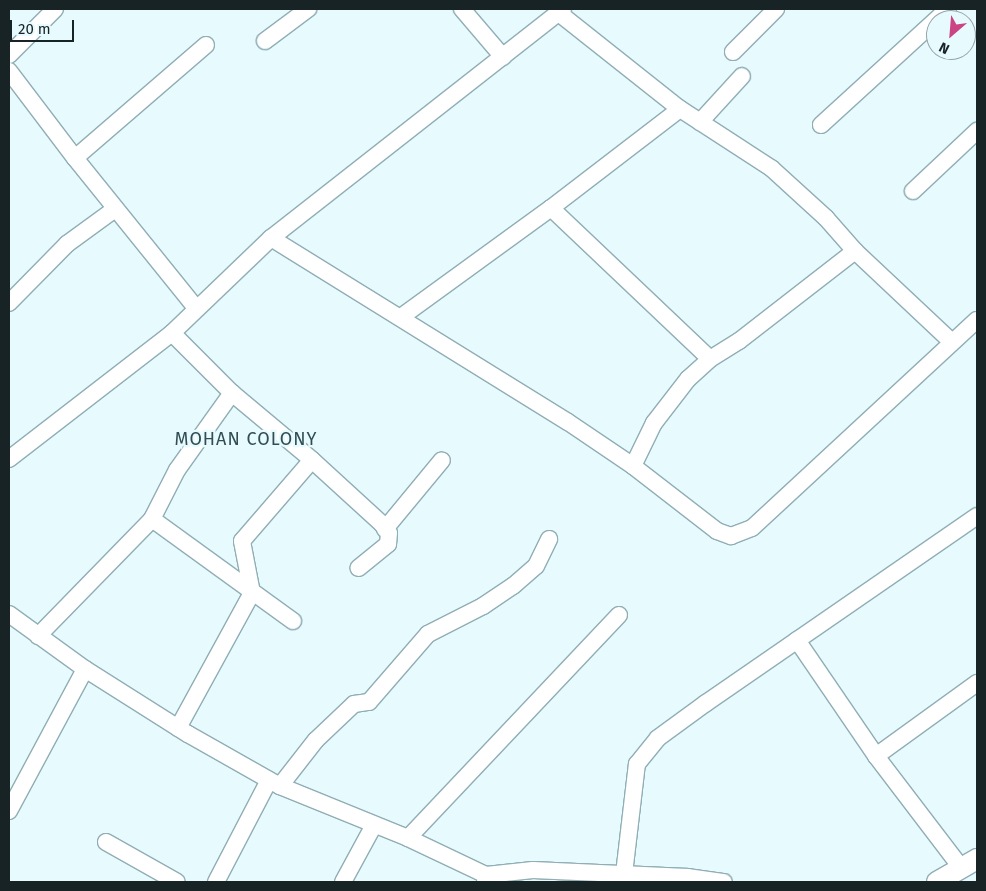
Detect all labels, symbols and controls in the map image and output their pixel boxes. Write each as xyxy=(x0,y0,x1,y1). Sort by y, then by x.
scale bar xyxy=(12,10,76,42)
north arrow xyxy=(926,10,976,60)
text: 20 m xyxy=(18,20,51,38)
text: N xyxy=(936,38,952,58)
district label: MOHAN COLONY xyxy=(173,428,319,450)

